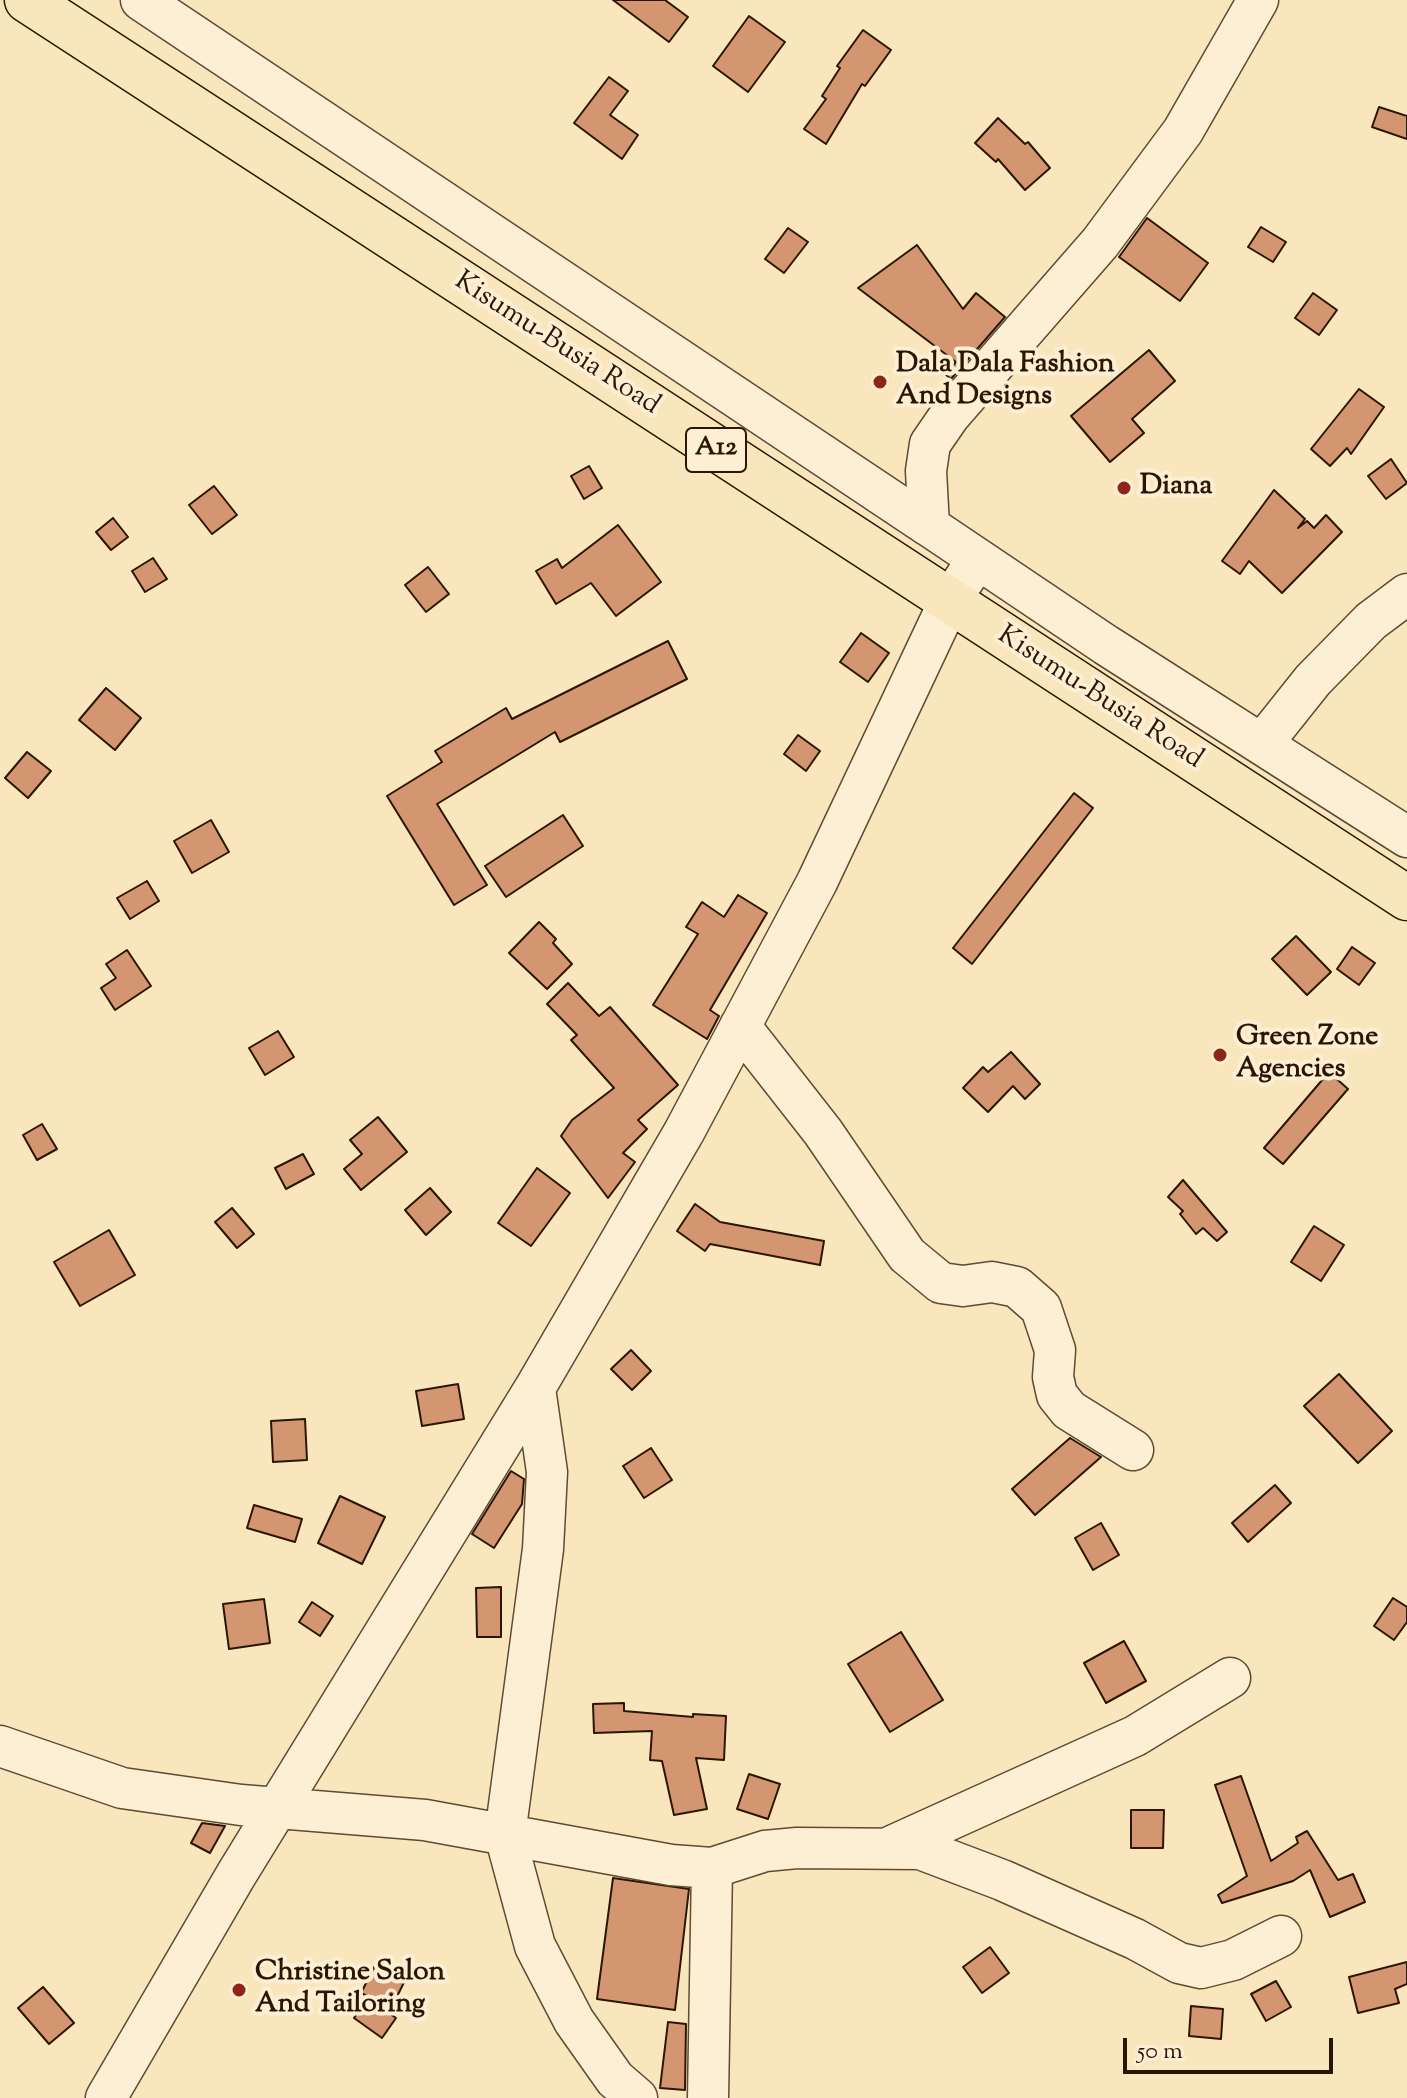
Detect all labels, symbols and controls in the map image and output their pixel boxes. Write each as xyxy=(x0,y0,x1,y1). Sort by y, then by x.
street label: Kisumu-Busia Road xyxy=(447,266,665,424)
place label: Dala Dala Fashion And Designs xyxy=(896,349,1115,415)
marker: Dala Dala Fashion And Designs xyxy=(871,373,889,391)
road number: A12 xyxy=(686,428,746,472)
place label: Diana xyxy=(1140,471,1212,505)
marker: Diana xyxy=(1115,479,1133,497)
street label: Kisumu-Busia Road xyxy=(990,620,1208,778)
place label: Green Zone Agencies xyxy=(1236,1022,1378,1088)
marker: Green Zone Agencies xyxy=(1211,1046,1229,1064)
place label: Christine Salon And Tailoring xyxy=(255,1957,445,2023)
marker: Christine Salon And Tailoring xyxy=(230,1981,248,1999)
scale bar xyxy=(1127,2022,1337,2072)
text: 50 m xyxy=(1137,2035,1183,2069)

